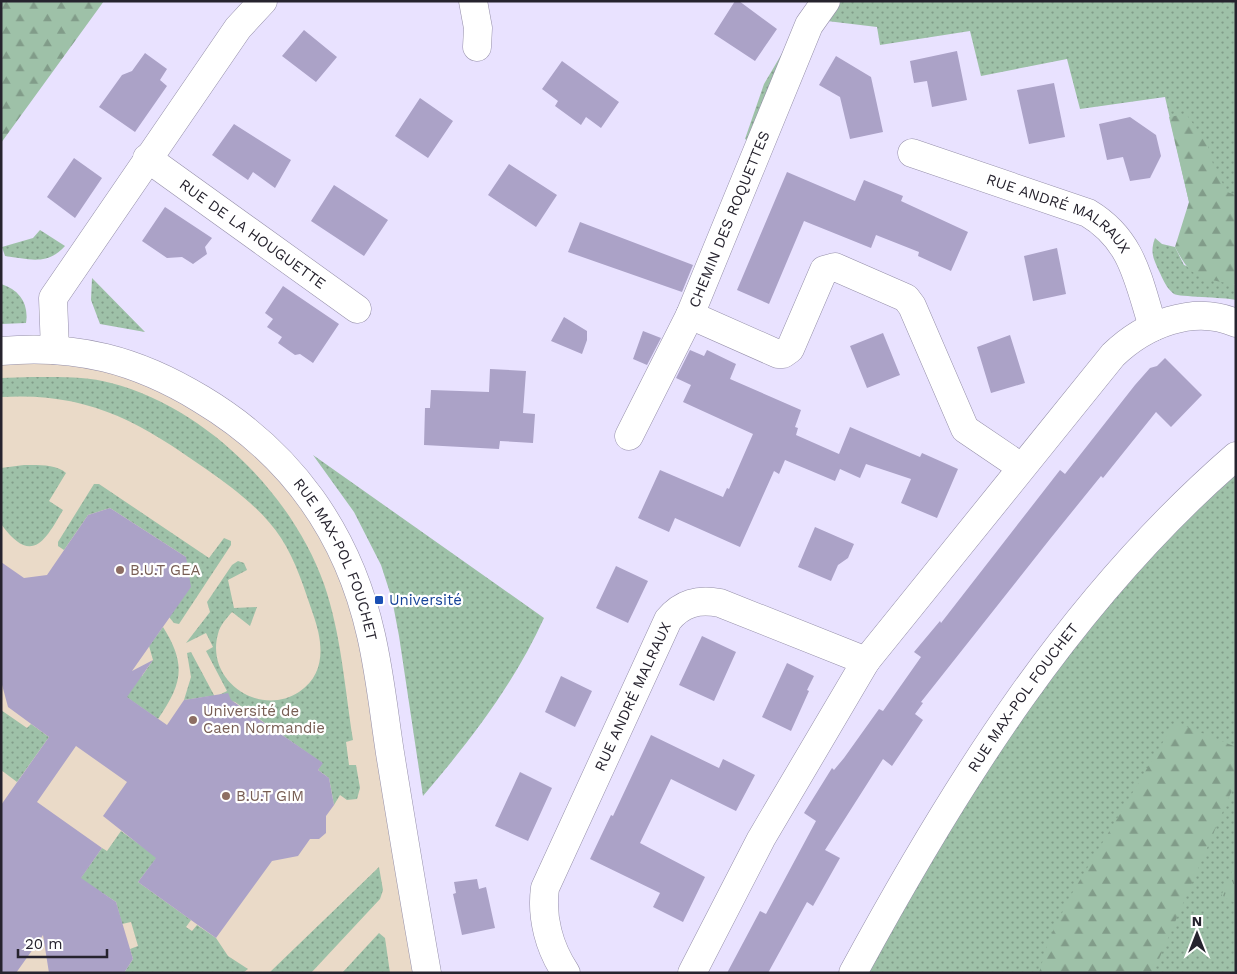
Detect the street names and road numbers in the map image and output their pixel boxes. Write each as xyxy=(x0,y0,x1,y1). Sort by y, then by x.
street label: CHEMIN DES ROQUETTES xyxy=(685,128,774,310)
street label: RUE ANDRÉ MALRAUX xyxy=(984,170,1134,256)
street label: RUE DE LA HOUGUETTE xyxy=(176,175,329,293)
street label: RUE MAX-POL FOUCHET xyxy=(290,475,381,642)
street label: RUE ANDRÉ MALRAUX xyxy=(591,619,675,774)
street label: RUE MAX-POL FOUCHET xyxy=(964,620,1082,775)

